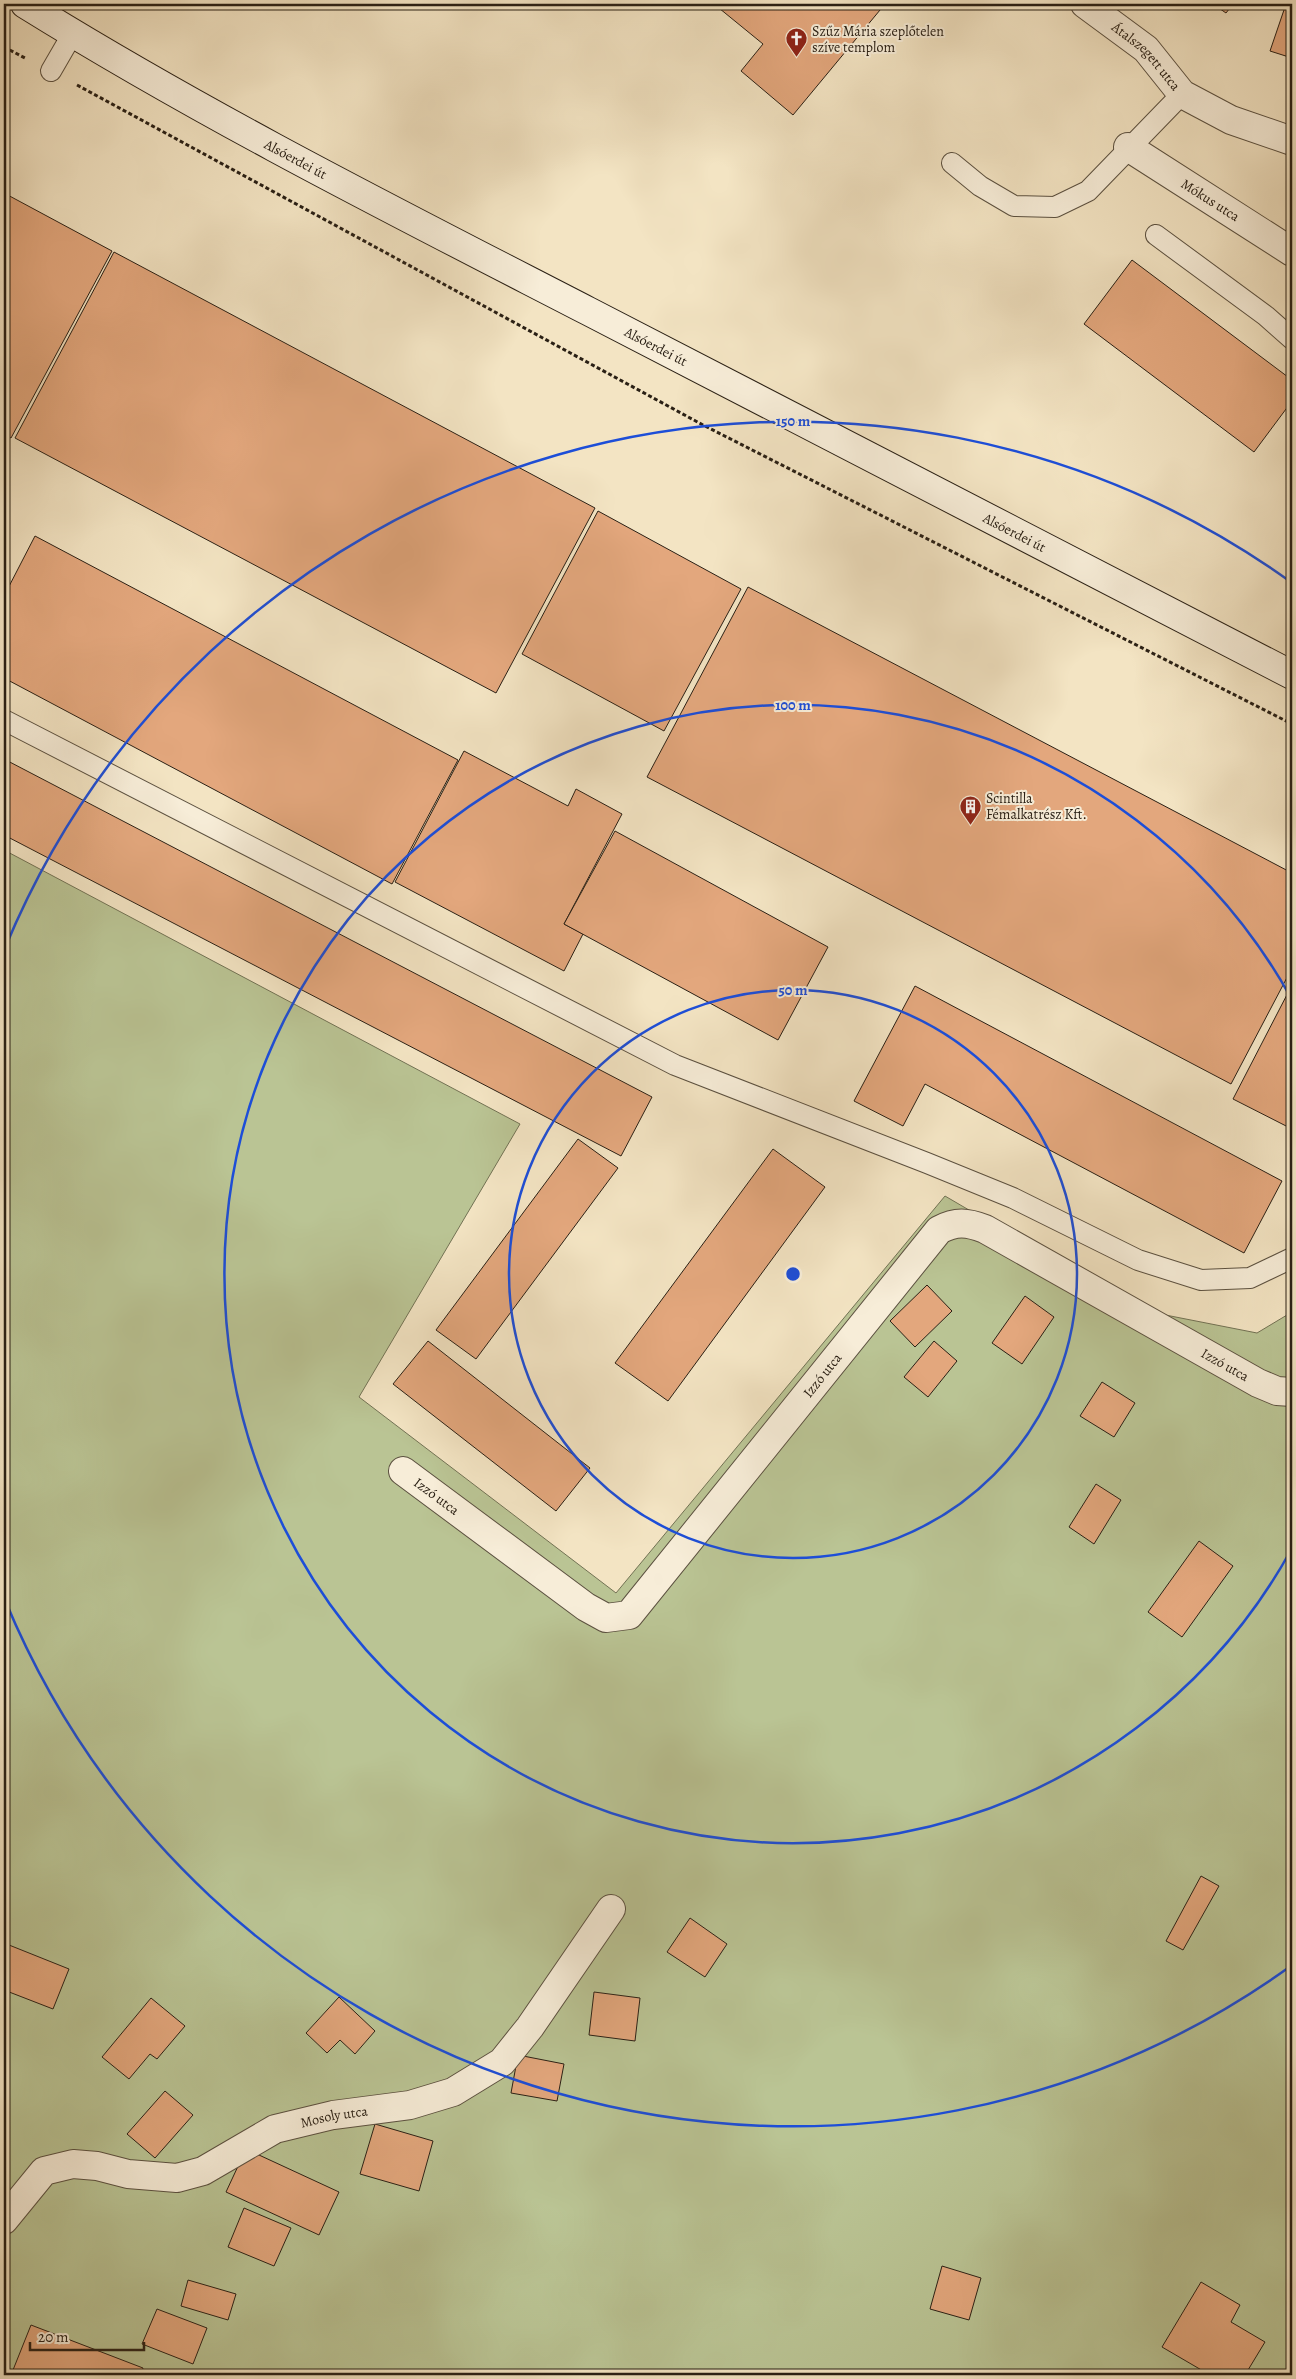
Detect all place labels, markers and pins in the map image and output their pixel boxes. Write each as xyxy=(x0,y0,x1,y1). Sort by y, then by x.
place label: Szűz Mária szeplőtelen szíve templom xyxy=(812,22,944,57)
church icon: Szűz Mária szeplőtelen szíve templom xyxy=(784,27,808,58)
place label: Scintilla Fémalkatrész Kft. xyxy=(986,789,1087,824)
building icon: Scintilla Fémalkatrész Kft. xyxy=(958,794,982,825)
centre of rings xyxy=(784,1265,802,1283)

